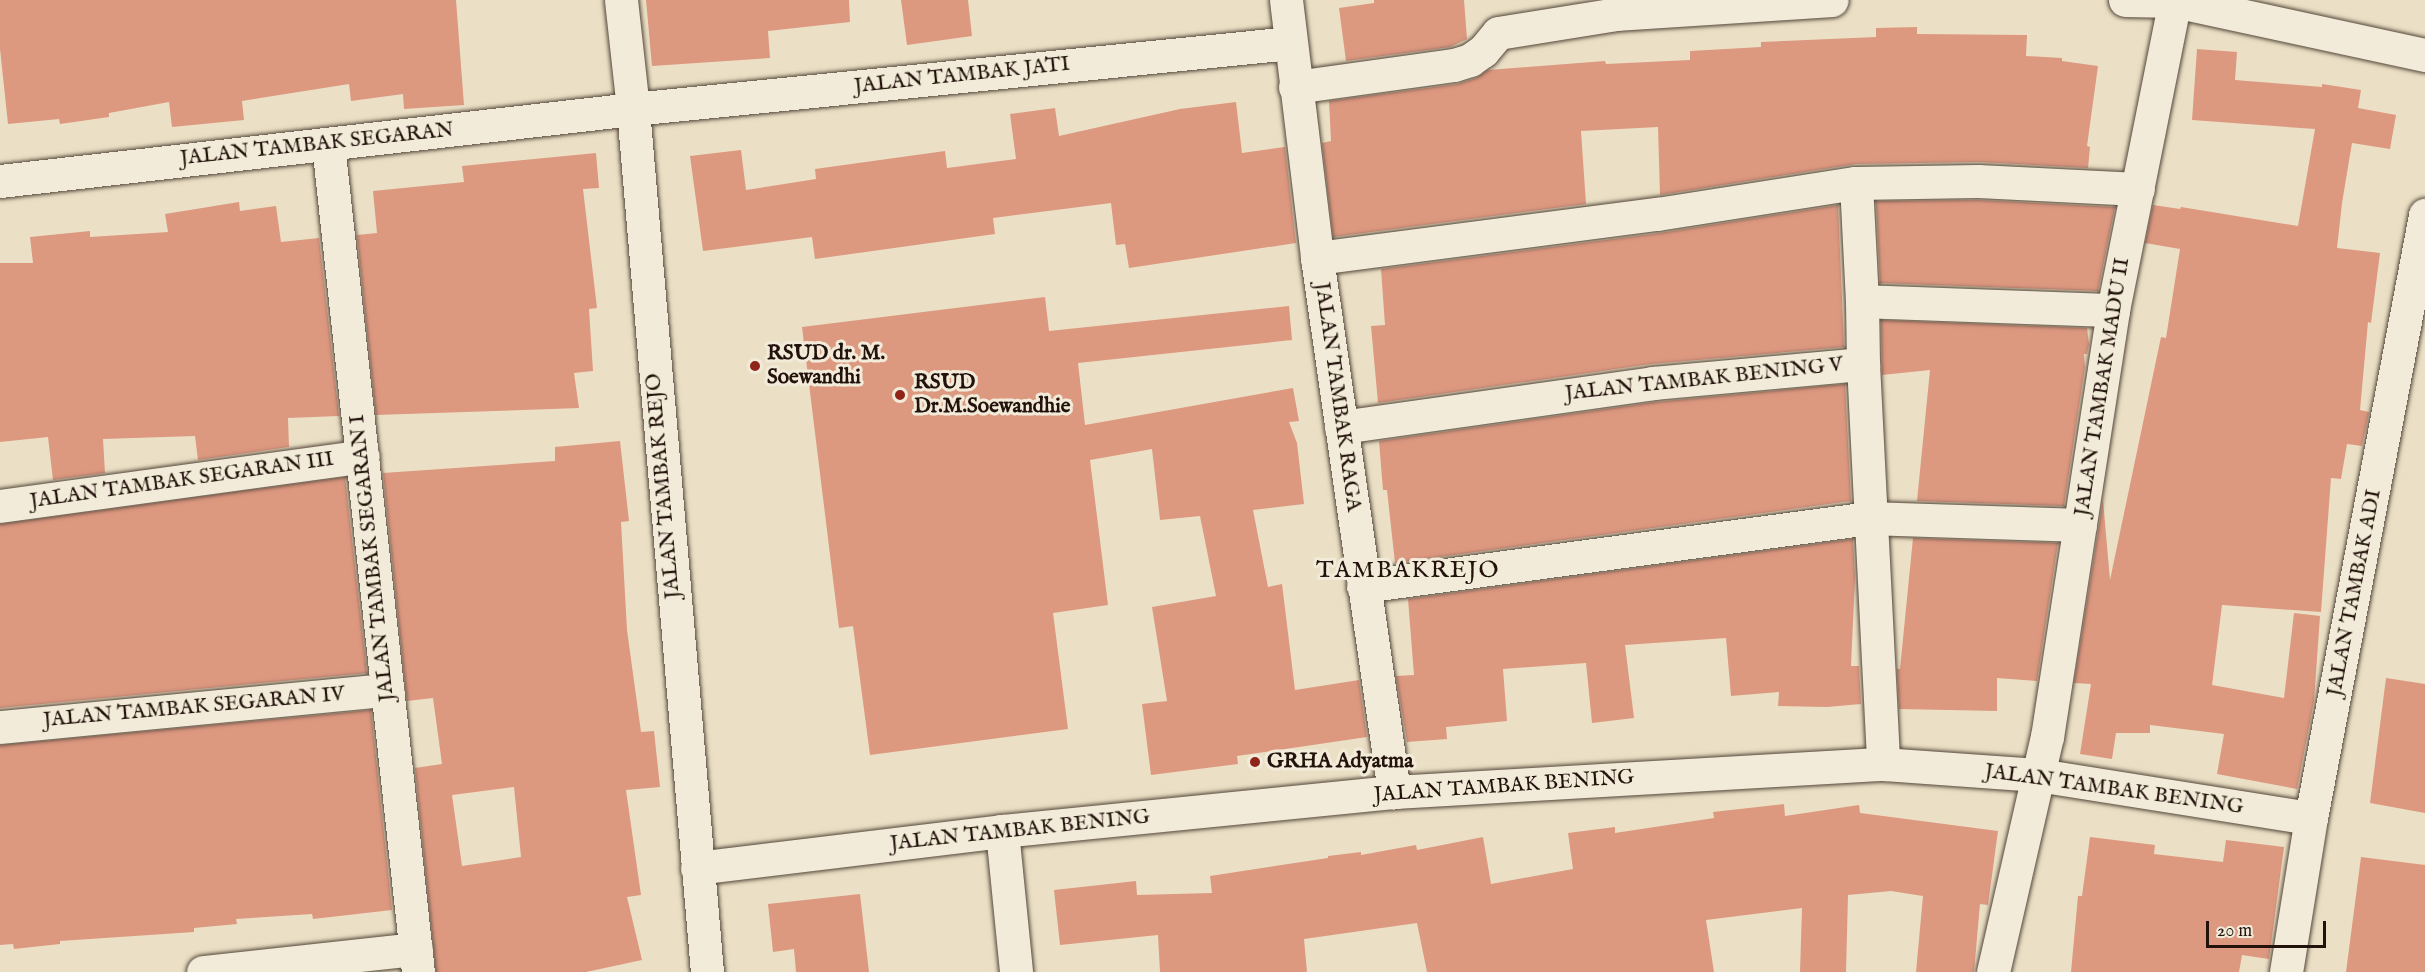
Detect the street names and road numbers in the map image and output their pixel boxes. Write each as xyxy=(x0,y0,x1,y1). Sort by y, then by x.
street label: JALAN TAMBAK JATI xyxy=(853,52,1071,100)
street label: JALAN TAMBAK SEGARAN xyxy=(179,118,455,172)
street label: JALAN TAMBAK MADU II xyxy=(2070,256,2136,518)
street label: JALAN TAMBAK RAGA xyxy=(1308,281,1366,513)
street label: JALAN TAMBAK BENING V xyxy=(1564,353,1844,407)
street label: JALAN TAMBAK REJO xyxy=(642,372,686,600)
street label: JALAN TAMBAK SEGARAN I xyxy=(345,413,401,703)
street label: JALAN TAMBAK SEGARAN III xyxy=(28,447,336,515)
street label: JALAN TAMBAK ADI xyxy=(2323,487,2387,699)
street label: JALAN TAMBAK SEGARAN IV xyxy=(42,682,346,734)
street label: JALAN TAMBAK BENING xyxy=(1983,759,2245,821)
street label: JALAN TAMBAK BENING xyxy=(1373,765,1635,809)
street label: JALAN TAMBAK BENING xyxy=(889,805,1151,857)

